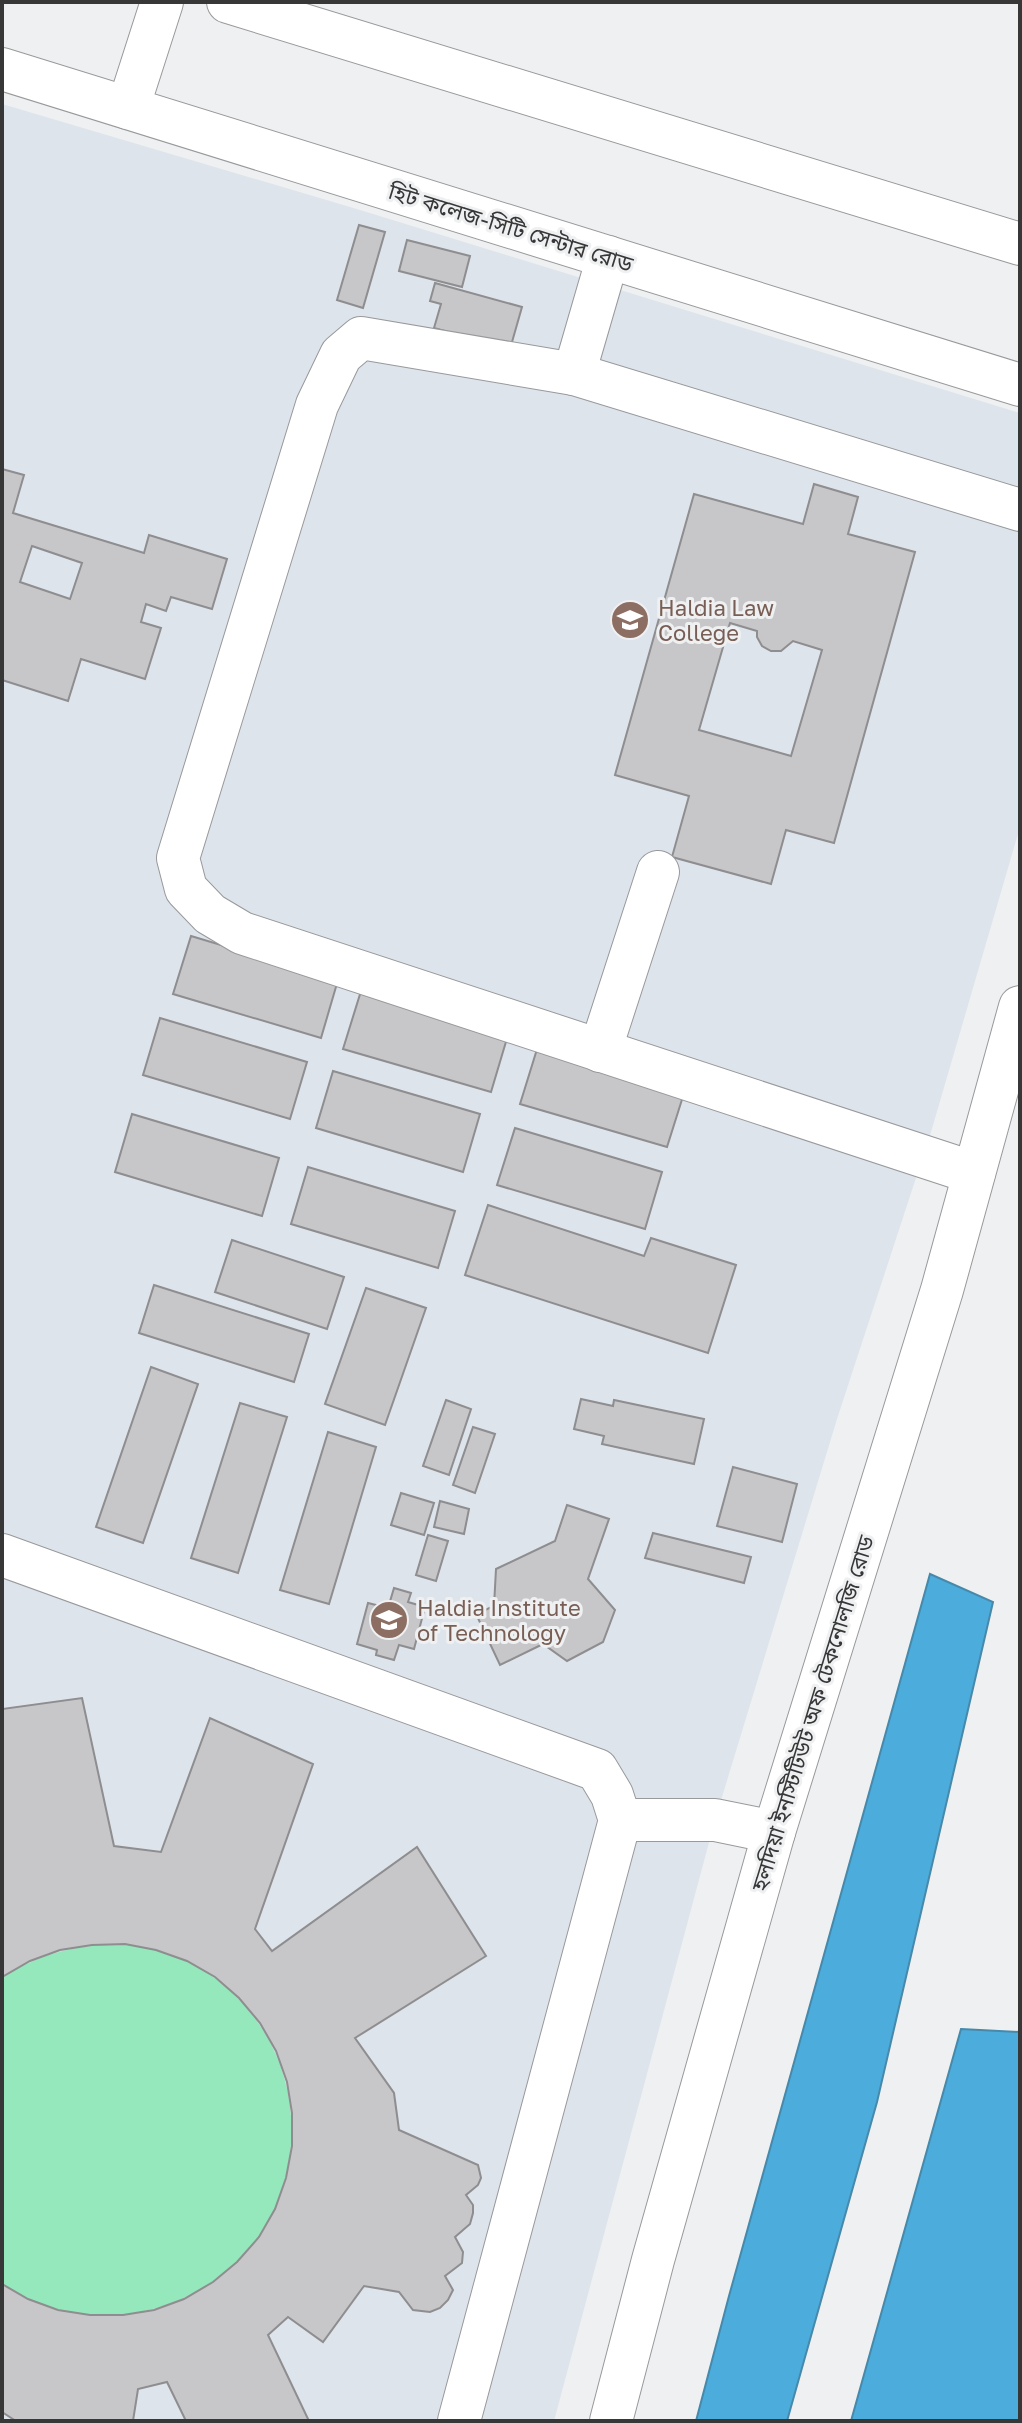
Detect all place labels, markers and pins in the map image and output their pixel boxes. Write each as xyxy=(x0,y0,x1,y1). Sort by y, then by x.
place label: Haldia Law College xyxy=(658,594,774,646)
school or university icon: Haldia Law College xyxy=(609,599,651,641)
place label: Haldia Institute of Technology xyxy=(417,1594,581,1646)
school or university icon: Haldia Institute of Technology xyxy=(368,1599,410,1641)

